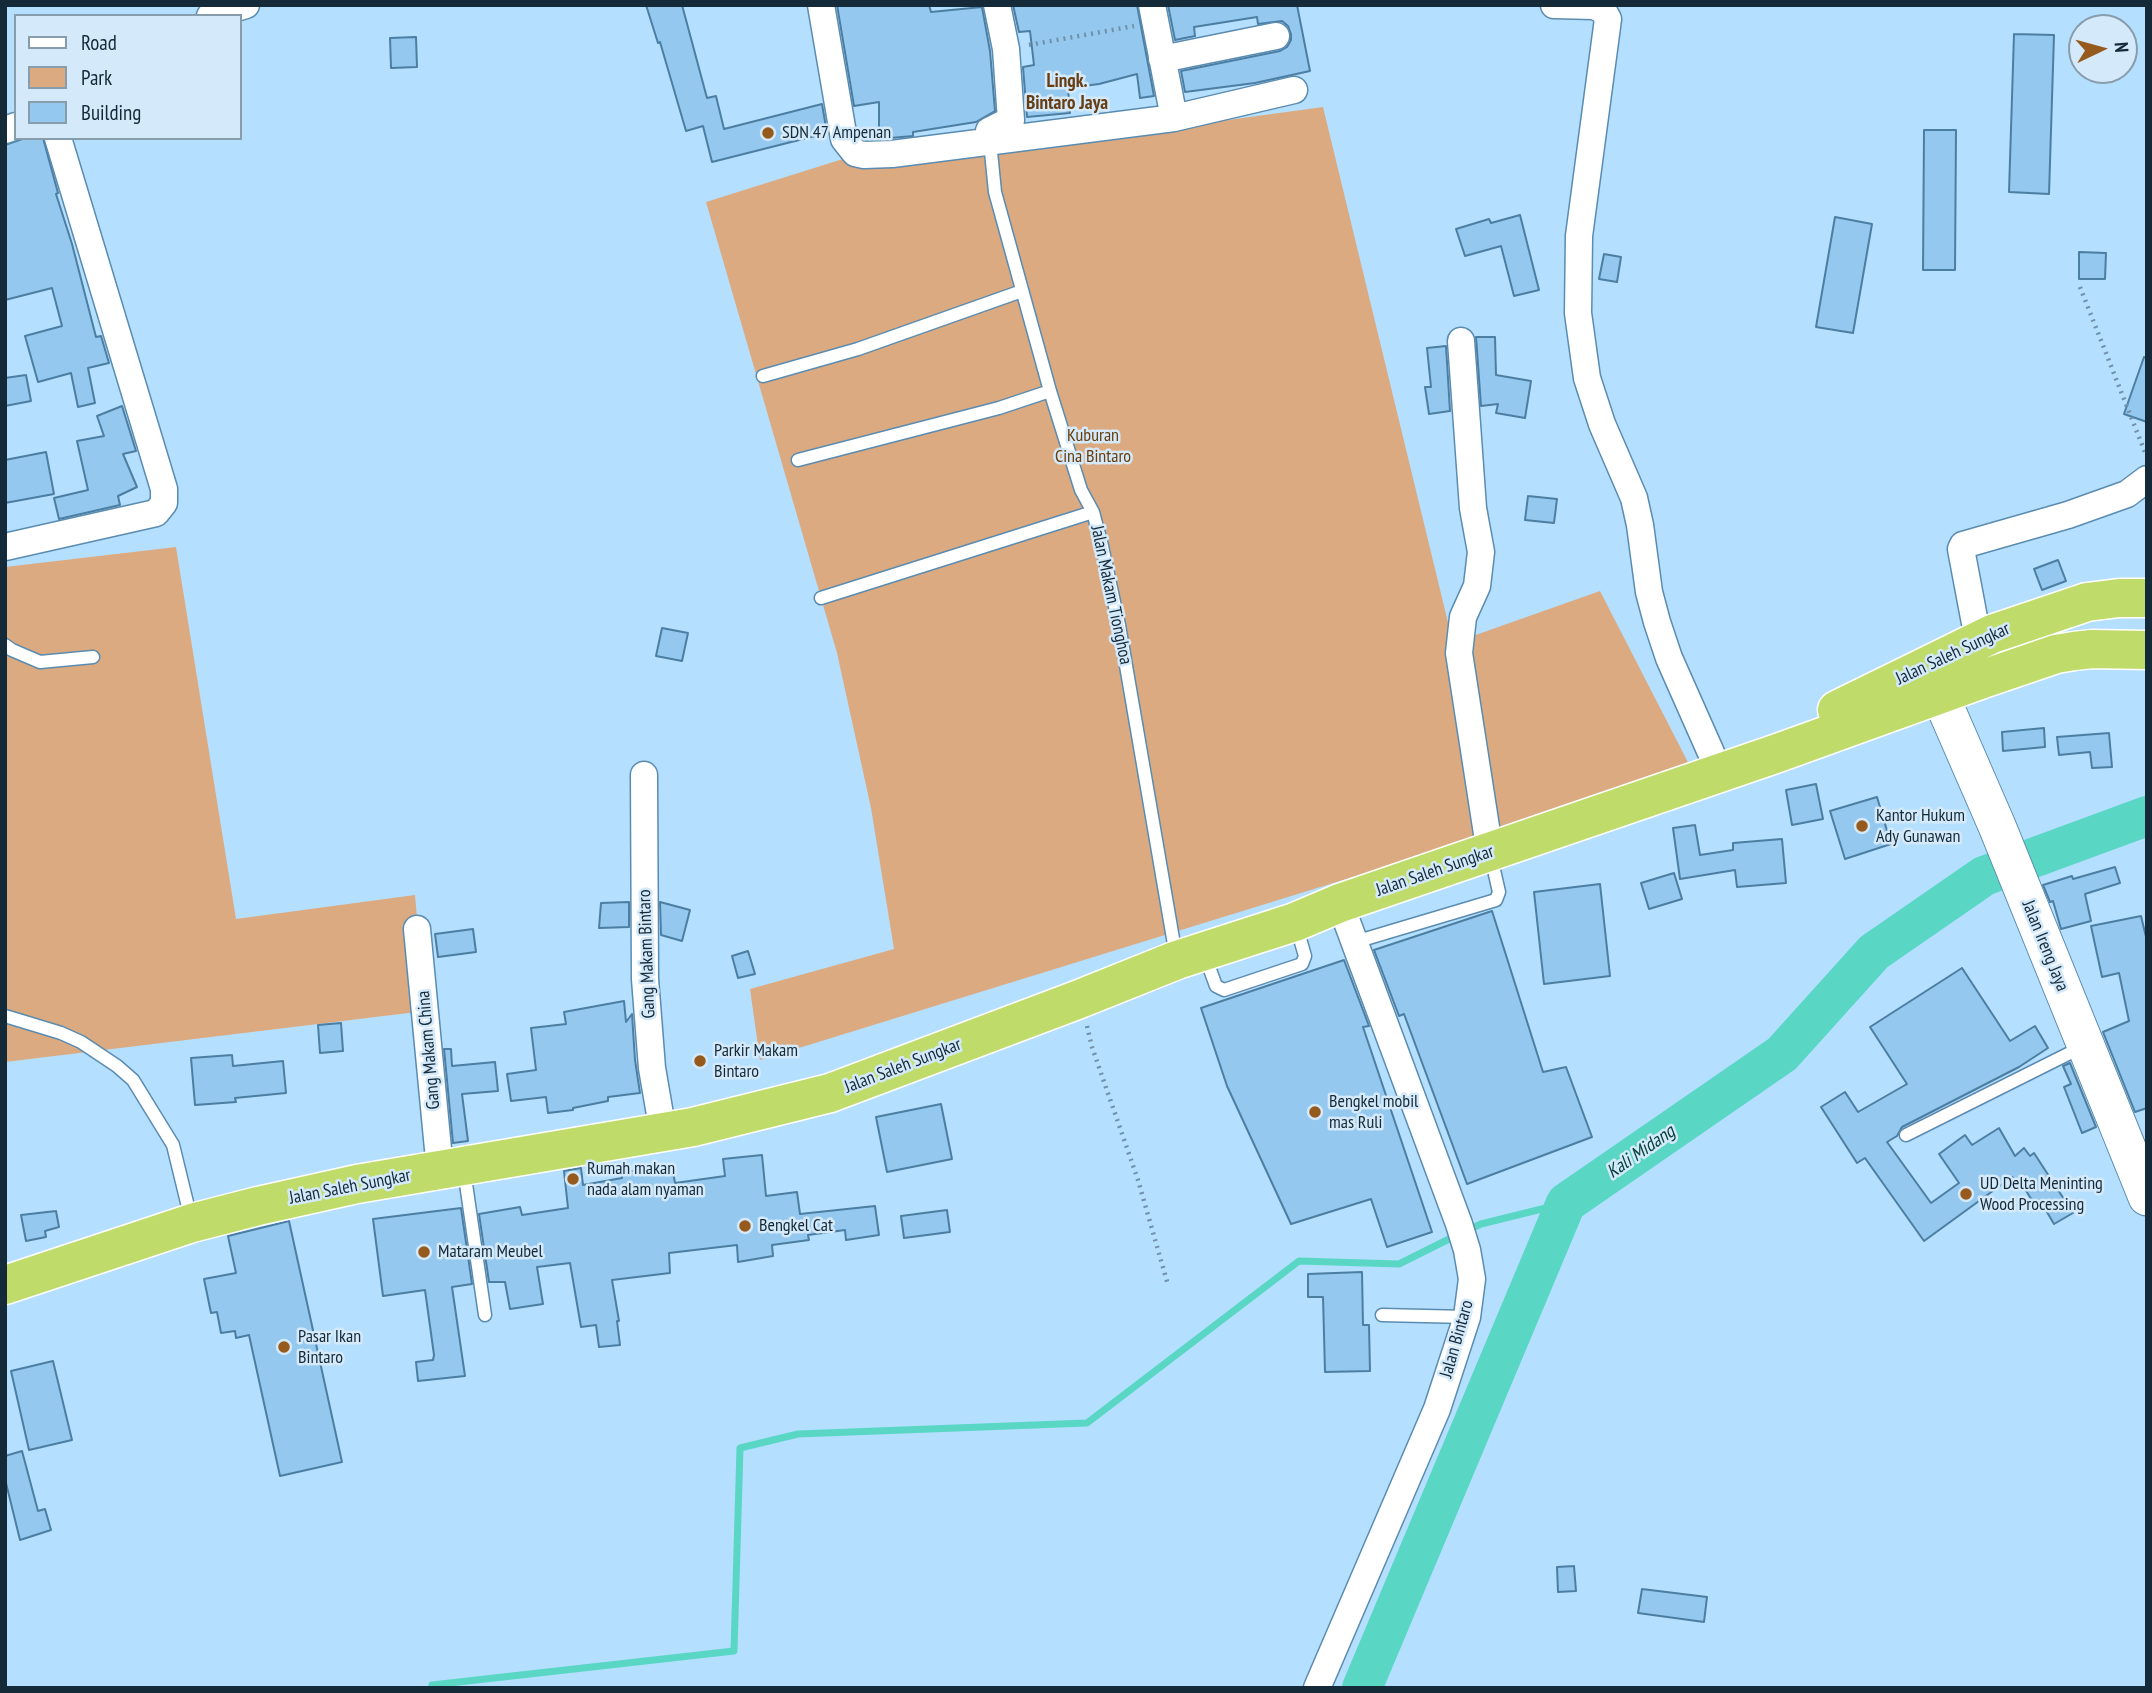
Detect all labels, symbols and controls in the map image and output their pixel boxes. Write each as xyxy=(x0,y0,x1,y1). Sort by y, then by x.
legend xyxy=(14,14,242,140)
north arrow xyxy=(2068,14,2138,84)
text: Road xyxy=(81,29,117,56)
text: N xyxy=(2110,41,2134,53)
text: Park xyxy=(81,64,112,91)
district label: Lingk. Bintaro Jaya xyxy=(1026,71,1108,115)
text: Building xyxy=(81,99,141,126)
place label: SDN 47 Ampenan xyxy=(782,122,891,144)
marker: SDN 47 Ampenan xyxy=(760,125,776,141)
park label: Kuburan Cina Bintaro xyxy=(1055,425,1131,467)
street label: Jalan Makam Tionghoa xyxy=(1086,524,1136,666)
street label: Jalan Saleh Sungkar xyxy=(1893,618,2013,690)
place label: Kantor Hukum Ady Gunawan xyxy=(1876,805,1965,848)
marker: Kantor Hukum Ady Gunawan xyxy=(1854,818,1870,834)
street label: Jalan Saleh Sungkar xyxy=(1373,841,1497,901)
street label: Gang Makam Bintaro xyxy=(634,889,660,1019)
street label: Jalan Ireng Jaya xyxy=(2017,897,2073,995)
street label: Gang Makam China xyxy=(413,990,445,1110)
street label: Jalan Saleh Sungkar xyxy=(842,1034,964,1098)
place label: Parkir Makam Bintaro xyxy=(714,1040,798,1082)
marker: Parkir Makam Bintaro xyxy=(692,1053,708,1069)
place label: Bengkel mobil mas Ruli xyxy=(1329,1091,1418,1134)
marker: Bengkel mobil mas Ruli xyxy=(1307,1104,1323,1120)
water label: Kali Midang xyxy=(1603,1120,1679,1184)
place label: Rumah makan nada alam nyaman xyxy=(587,1158,704,1200)
street label: Jalan Saleh Sungkar xyxy=(287,1165,413,1209)
marker: Rumah makan nada alam nyaman xyxy=(565,1171,581,1187)
place label: UD Delta Meninting Wood Processing xyxy=(1980,1173,2103,1216)
marker: UD Delta Meninting Wood Processing xyxy=(1958,1186,1974,1202)
place label: Bengkel Cat xyxy=(759,1215,833,1237)
marker: Bengkel Cat xyxy=(737,1218,753,1234)
place label: Mataram Meubel xyxy=(438,1241,543,1263)
marker: Mataram Meubel xyxy=(416,1244,432,1260)
street label: Jalan Bintaro xyxy=(1436,1298,1478,1380)
place label: Pasar Ikan Bintaro xyxy=(298,1326,361,1368)
marker: Pasar Ikan Bintaro xyxy=(276,1339,292,1355)

